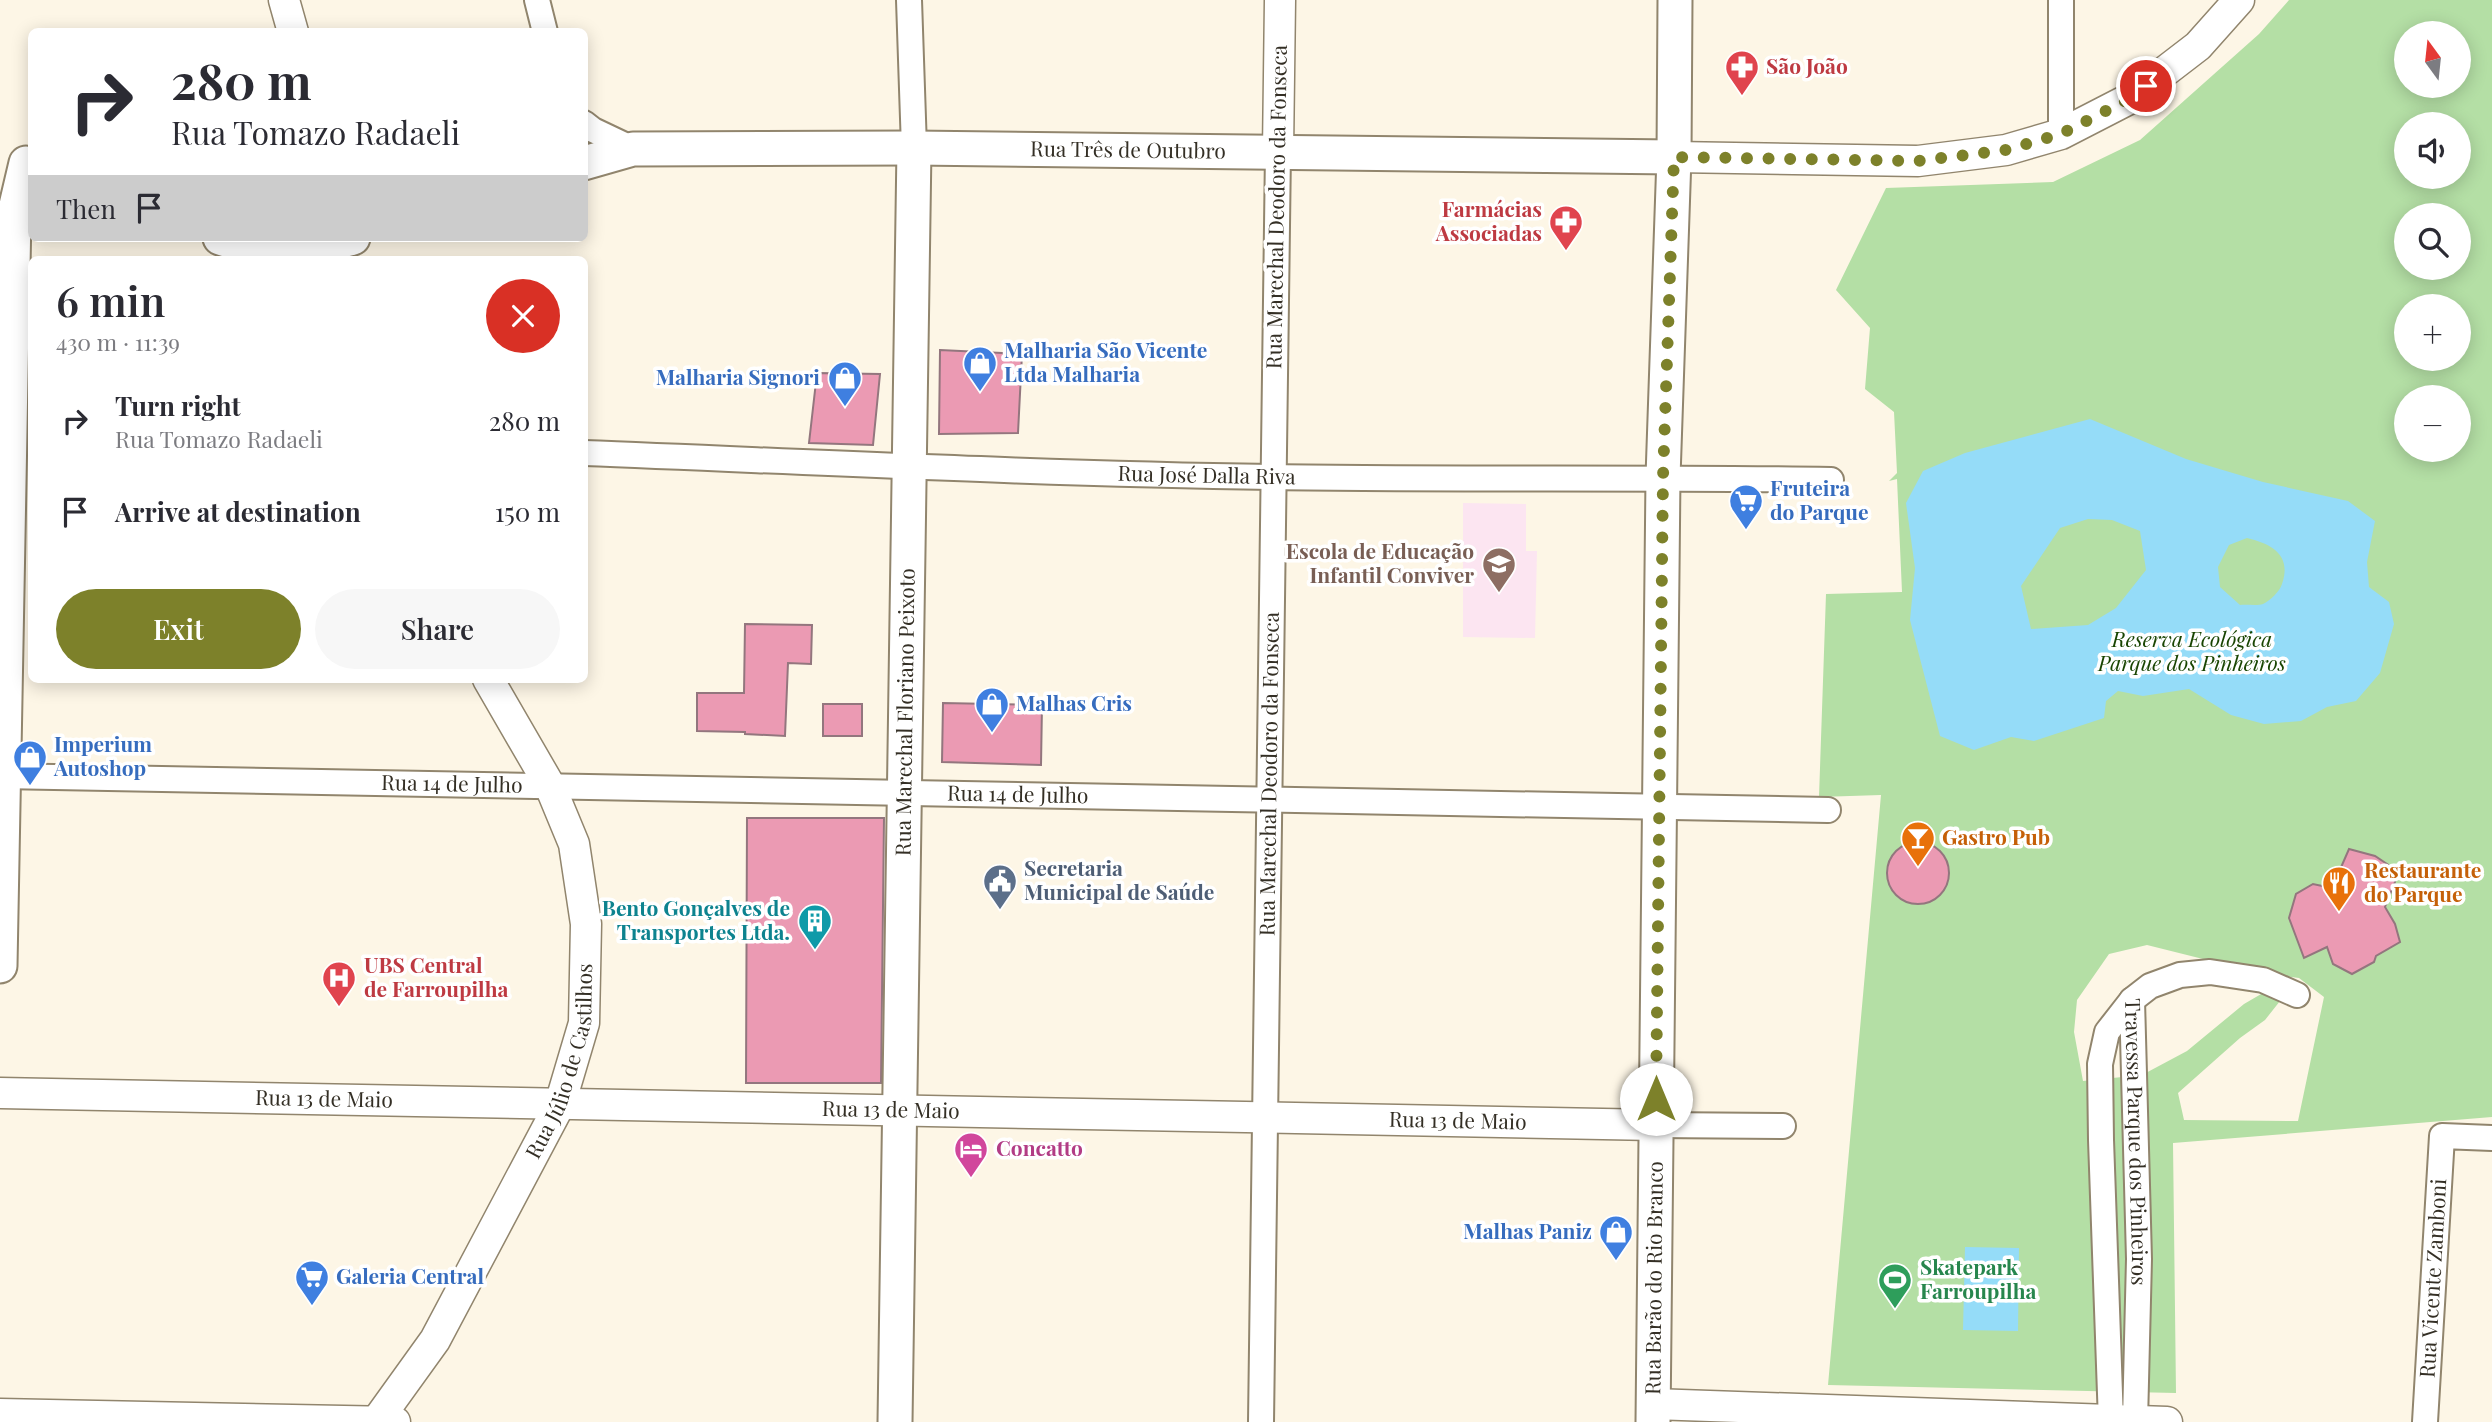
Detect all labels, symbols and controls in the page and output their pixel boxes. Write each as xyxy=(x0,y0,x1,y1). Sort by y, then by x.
north arrow xyxy=(2394,21,2471,98)
map controls xyxy=(2394,21,2471,462)
street label: Rua Marechal Deodoro da Fonseca xyxy=(1258,44,1292,369)
text: 280 m xyxy=(171,47,311,112)
pharmacy icon: São João xyxy=(1723,48,1761,97)
place label: São João xyxy=(1766,51,1848,79)
icon: right xyxy=(56,56,147,147)
pin xyxy=(2116,56,2176,116)
icon: arrive xyxy=(2127,67,2165,105)
text: Rua Tomazo Radaeli xyxy=(171,110,460,153)
button: sound xyxy=(2394,112,2471,189)
street label: Rua Três de Outubro xyxy=(1030,133,1226,164)
icon: arrive xyxy=(130,189,168,227)
text: Then xyxy=(56,191,116,226)
place label: Farmácias Associadas xyxy=(1435,194,1542,246)
pharmacy icon: Farmácias Associadas xyxy=(1547,203,1585,252)
button: search xyxy=(2394,203,2471,280)
text: 6 min xyxy=(56,272,165,328)
button: close xyxy=(486,279,560,353)
button: + xyxy=(2394,294,2471,371)
text: 430 m · 11:39 xyxy=(56,326,180,357)
place label: Malharia São Vicente Ltda Malharia xyxy=(1004,335,1207,387)
shop icon: Malharia São Vicente Ltda Malharia xyxy=(961,344,999,393)
shop icon: Malharia Signori xyxy=(826,359,864,408)
place label: Malharia Signori xyxy=(656,362,820,390)
button: − xyxy=(2394,385,2471,462)
text: Turn right xyxy=(115,388,241,423)
icon: right xyxy=(56,402,94,440)
text: 280 m xyxy=(489,403,560,438)
text: Rua Tomazo Radaeli xyxy=(115,423,323,454)
street label: Rua José Dalla Riva xyxy=(1117,458,1296,489)
place label: Fruteira do Parque xyxy=(1770,473,1869,525)
supermarket icon: Fruteira do Parque xyxy=(1727,482,1765,531)
icon: arrive xyxy=(56,493,94,531)
text: Arrive at destination xyxy=(115,494,361,529)
text: 150 m xyxy=(495,494,560,529)
place label: Escola de Educação Infantil Conviver xyxy=(1286,536,1474,588)
school or university icon: Escola de Educação Infantil Conviver xyxy=(1480,545,1518,594)
street label: Rua Marechal Floriano Peixoto xyxy=(887,568,920,856)
button: Exit xyxy=(56,589,301,669)
button: Share xyxy=(315,589,560,669)
street label: Rua Marechal Deodoro da Fonseca xyxy=(1251,611,1284,936)
park label: Reserva Ecológica Parque dos Pinheiros xyxy=(2097,624,2286,676)
shop icon: Malhas Cris xyxy=(973,685,1011,734)
place label: Malhas Cris xyxy=(1016,688,1132,716)
place label: Imperium Autoshop xyxy=(53,729,152,781)
shop icon: Imperium Autoshop xyxy=(11,738,49,787)
street label: Rua 14 de Julho xyxy=(381,767,523,798)
street label: Rua 14 de Julho xyxy=(947,778,1089,808)
bar icon: Gastro Pub xyxy=(1899,819,1937,868)
place label: Gastro Pub xyxy=(1942,822,2050,850)
place label: Secretaria Municipal de Saúde xyxy=(1024,853,1214,905)
place label: Restaurante do Parque xyxy=(2364,855,2481,907)
public building icon: Secretaria Municipal de Saúde xyxy=(981,862,1019,911)
restaurant icon: Restaurante do Parque xyxy=(2320,864,2358,913)
place label: Bento Gonçalves de Transportes Ltda. xyxy=(602,893,790,945)
building icon: Bento Gonçalves de Transportes Ltda. xyxy=(796,902,834,951)
place label: UBS Central de Farroupilha xyxy=(364,950,509,1002)
hospital icon: UBS Central de Farroupilha xyxy=(320,959,358,1008)
street label: Rua Júlio de Castilhos xyxy=(518,963,597,1163)
street label: Travessa Parque dos Pinheiros xyxy=(2120,998,2155,1286)
position arrow xyxy=(1619,1062,1693,1136)
street label: Rua 13 de Maio xyxy=(255,1082,393,1113)
street label: Rua 13 de Maio xyxy=(822,1093,960,1124)
street label: Rua 13 de Maio xyxy=(1389,1104,1527,1135)
hotel icon: Concatto xyxy=(952,1130,990,1179)
place label: Concatto xyxy=(996,1133,1083,1161)
street label: Rua Barão do Rio Branco xyxy=(1637,1161,1668,1395)
street label: Rua Vicente Zamboni xyxy=(2412,1178,2451,1379)
shop icon: Malhas Paniz xyxy=(1597,1213,1635,1262)
place label: Malhas Paniz xyxy=(1463,1216,1592,1244)
place label: Skatepark Farroupilha xyxy=(1920,1252,2037,1304)
supermarket icon: Galeria Central xyxy=(293,1258,331,1307)
place label: Galeria Central xyxy=(336,1261,484,1289)
sports icon: Skatepark Farroupilha xyxy=(1876,1261,1914,1310)

